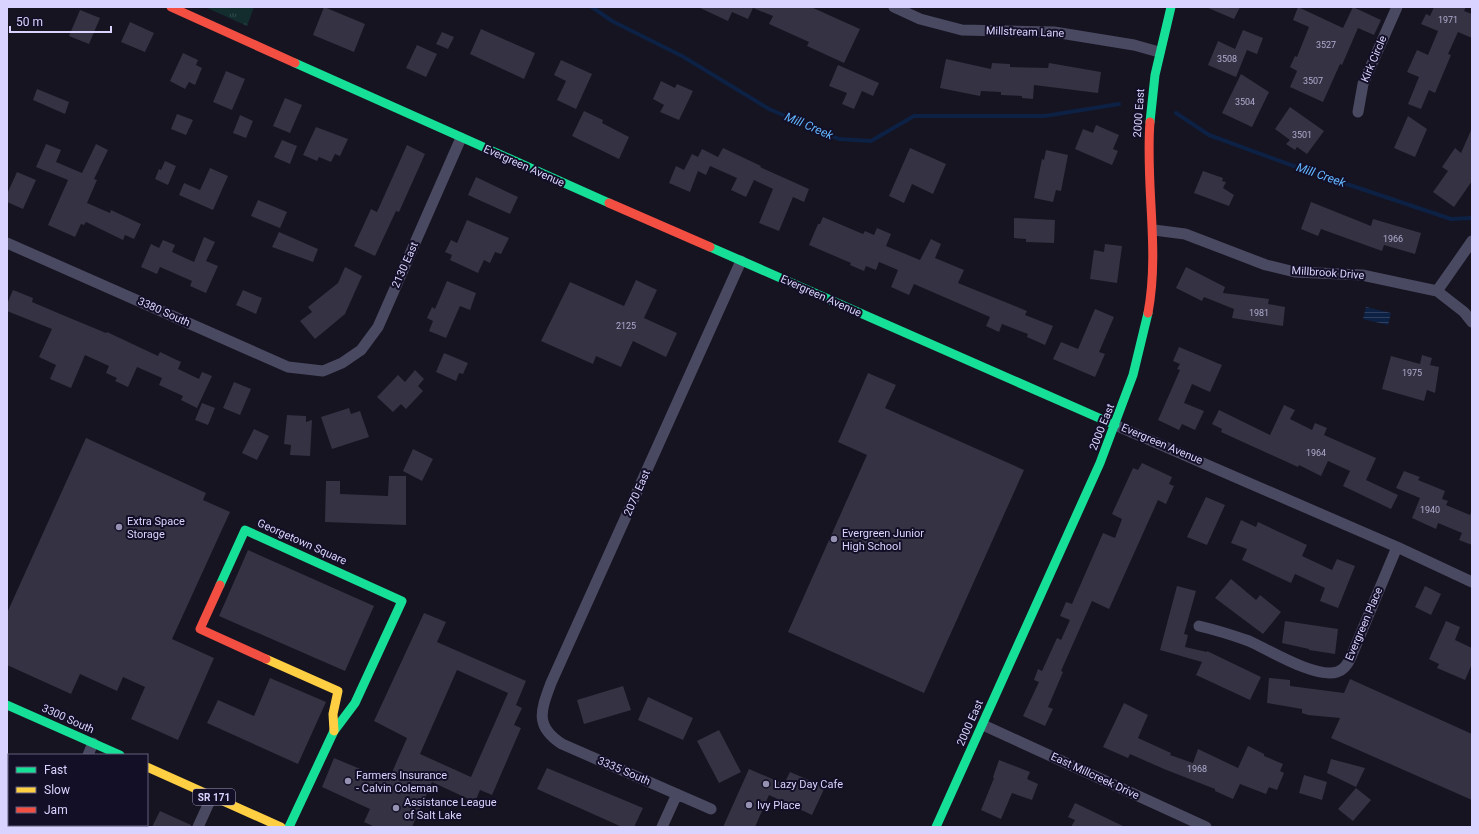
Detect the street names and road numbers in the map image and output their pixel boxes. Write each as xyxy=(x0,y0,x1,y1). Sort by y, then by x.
street label: Millstream Lane xyxy=(986,24,1065,40)
street label: Kirk Circle xyxy=(1358,34,1390,84)
street label: 2000 East xyxy=(1131,88,1147,138)
street label: Evergreen Avenue xyxy=(482,142,567,190)
street label: 2130 East xyxy=(389,240,421,290)
street label: Millbrook Drive xyxy=(1291,264,1365,282)
street label: Evergreen Avenue xyxy=(779,272,864,320)
street label: 3380 South xyxy=(136,295,192,329)
street label: 2000 East xyxy=(1087,401,1117,452)
street label: Evergreen Avenue xyxy=(1119,421,1205,467)
street label: 2070 East xyxy=(621,468,653,518)
street label: Georgetown Square xyxy=(255,516,349,568)
street label: Evergreen Place xyxy=(1343,585,1385,663)
street label: 2000 East xyxy=(954,698,986,748)
street label: 3300 South xyxy=(40,702,96,736)
street label: East Millcreek Drive xyxy=(1049,750,1141,802)
street label: 3335 South xyxy=(596,754,652,788)
road number: SR 171 xyxy=(193,789,235,805)

